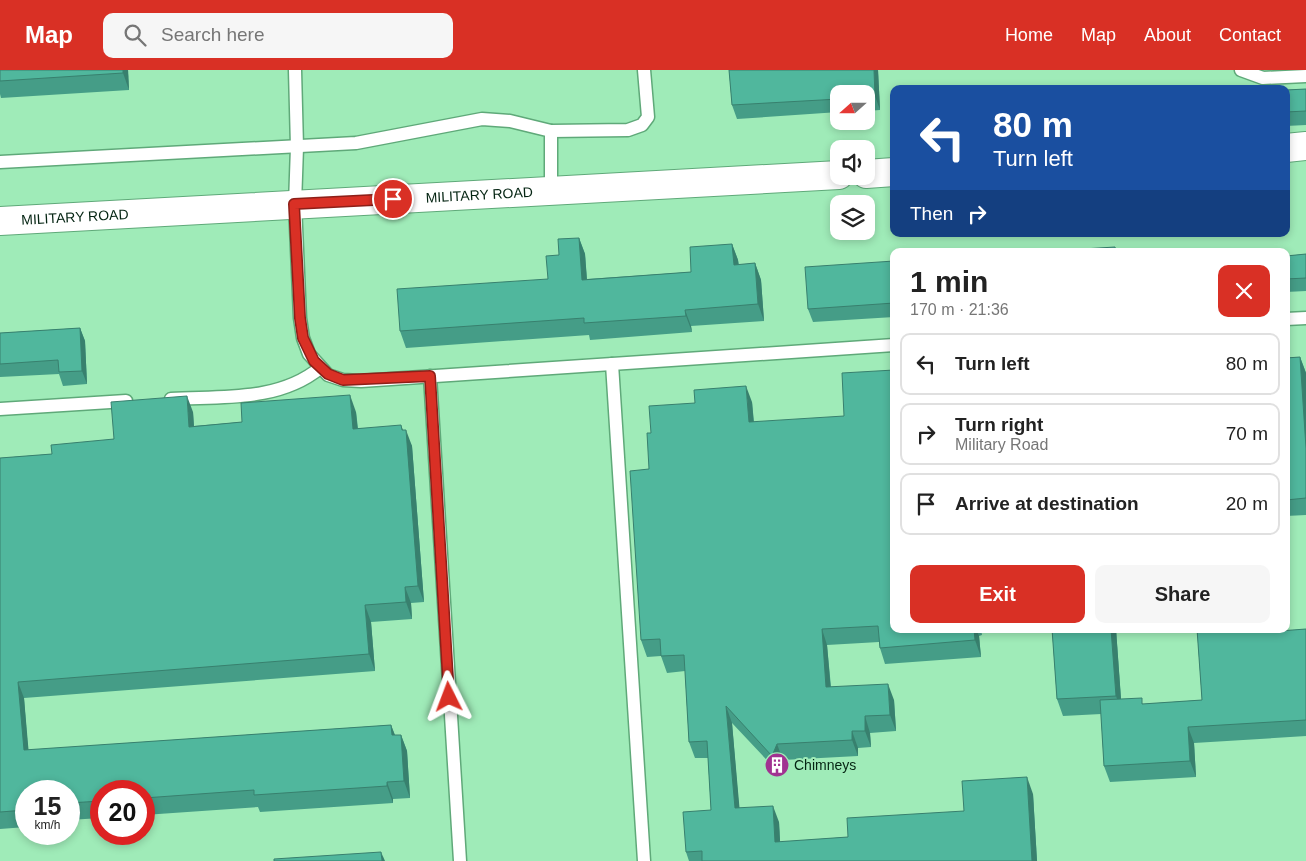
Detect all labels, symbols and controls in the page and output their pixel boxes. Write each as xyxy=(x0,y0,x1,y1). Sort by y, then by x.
search box xyxy=(103,13,453,58)
text: Map xyxy=(25,21,73,48)
icon: search xyxy=(121,21,149,49)
text: Search here xyxy=(161,24,265,45)
text: Home xyxy=(1005,25,1053,45)
text: Map xyxy=(1081,25,1116,45)
text: About xyxy=(1144,25,1191,45)
text: Contact xyxy=(1219,25,1281,45)
north arrow xyxy=(830,85,875,130)
map controls xyxy=(830,85,875,240)
icon: left xyxy=(910,105,975,170)
text: 80 m xyxy=(993,105,1073,144)
button: sound xyxy=(830,140,875,185)
text: Turn left xyxy=(993,146,1073,171)
pin xyxy=(372,178,414,220)
street label: MILITARY ROAD xyxy=(425,184,533,206)
icon: arrive xyxy=(379,185,407,213)
button: layers xyxy=(830,195,875,240)
icon: right xyxy=(963,200,991,228)
text: Then xyxy=(910,203,953,224)
street label: MILITARY ROAD xyxy=(21,206,129,228)
text: 1 min xyxy=(910,265,988,298)
button: close xyxy=(1218,265,1270,317)
text: 170 m · 21:36 xyxy=(910,301,1009,318)
icon: left xyxy=(912,350,940,378)
text: Turn left xyxy=(955,353,1030,374)
text: 80 m xyxy=(1226,353,1268,374)
text: Turn right xyxy=(955,414,1043,435)
icon: right xyxy=(912,420,940,448)
text: 70 m xyxy=(1226,423,1268,444)
text: Military Road xyxy=(955,436,1048,453)
icon: arrive xyxy=(912,490,940,518)
text: Arrive at destination xyxy=(955,493,1139,514)
text: 20 m xyxy=(1226,493,1268,514)
button: Exit xyxy=(910,565,1085,623)
button: Share xyxy=(1095,565,1270,623)
position arrow xyxy=(422,670,474,722)
building icon: Chimneys xyxy=(764,752,790,778)
place label: Chimneys xyxy=(794,757,856,773)
speed limit sign: 20 xyxy=(90,780,155,845)
text: 15 xyxy=(34,792,61,820)
text: km/h xyxy=(34,818,61,832)

